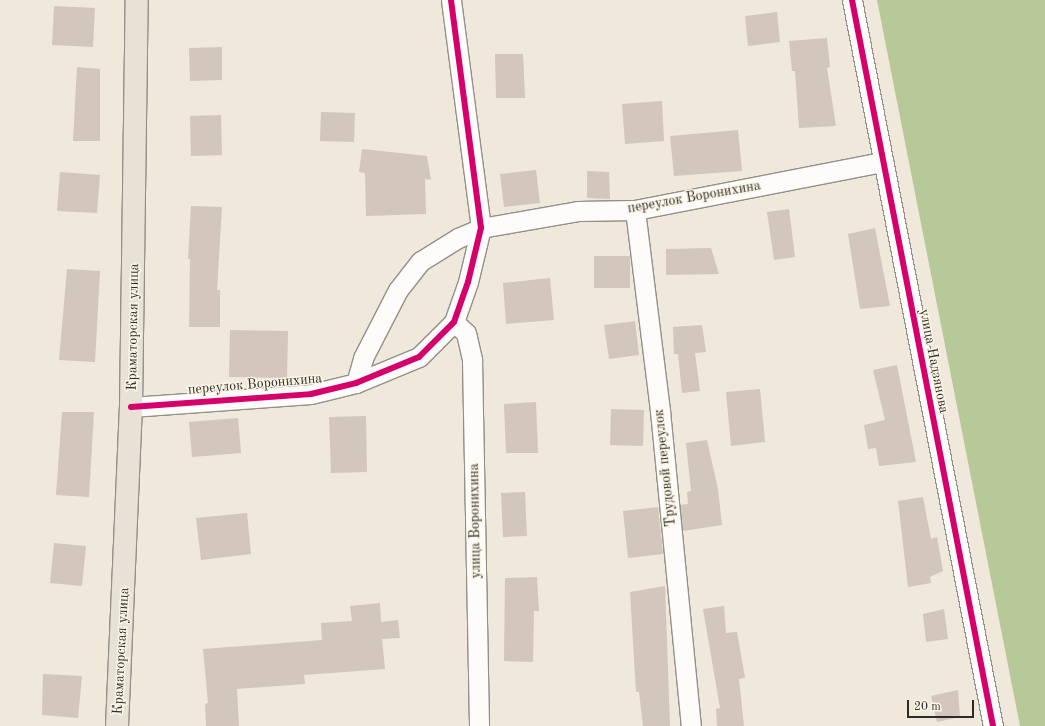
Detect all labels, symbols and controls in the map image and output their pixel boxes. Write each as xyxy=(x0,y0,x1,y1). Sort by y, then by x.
street label: переулок Воронихина xyxy=(626,177,762,217)
street label: Краматорская улица xyxy=(123,263,143,391)
street label: улица Надзянова xyxy=(916,307,952,415)
street label: переулок Воронихина xyxy=(187,370,323,398)
street label: Трудовой переулок xyxy=(650,408,680,528)
street label: улица Воронихина xyxy=(466,463,484,579)
street label: Краматорская улица xyxy=(109,587,133,715)
scale bar xyxy=(909,692,976,718)
text: 20 m xyxy=(914,701,941,713)

